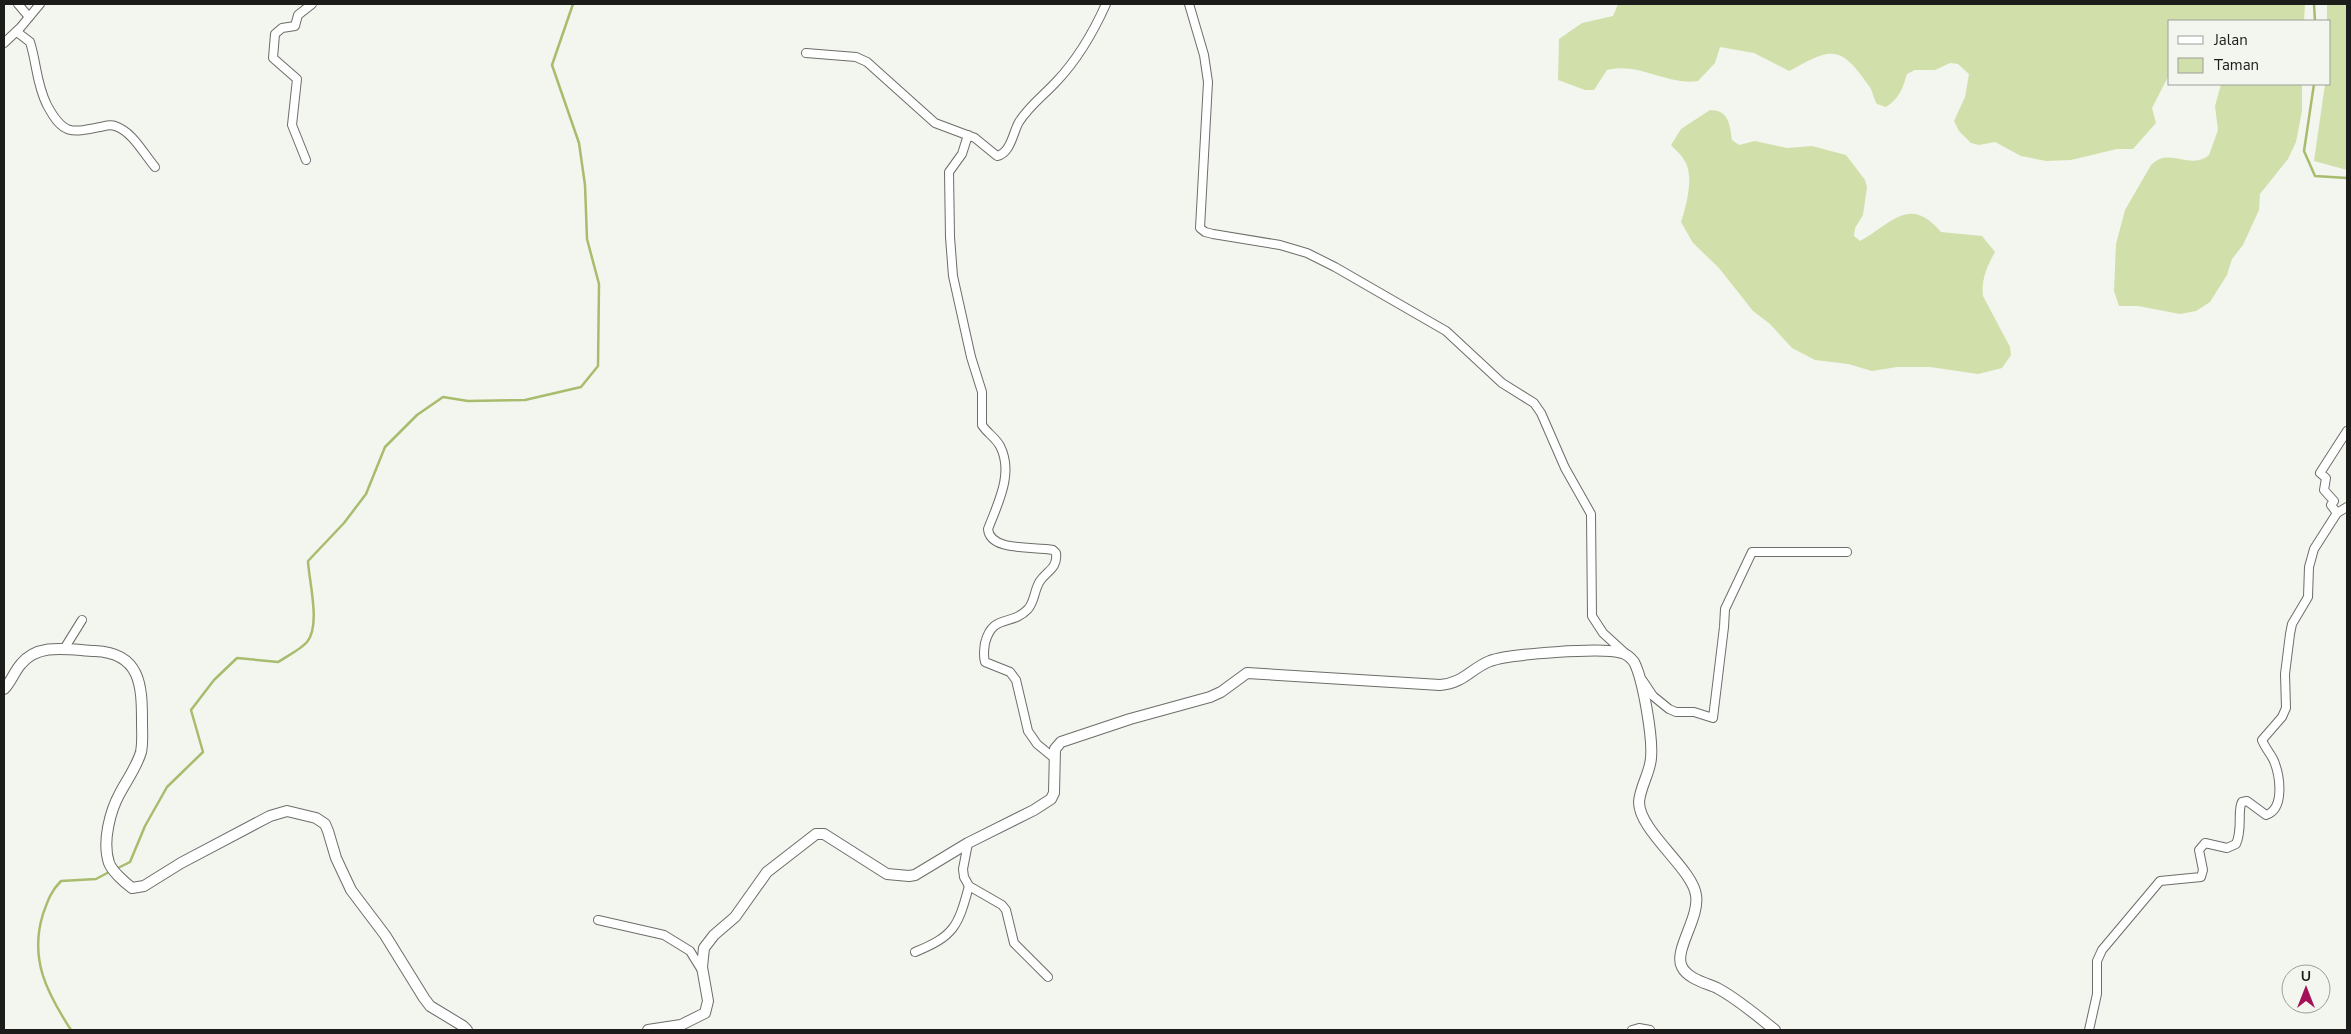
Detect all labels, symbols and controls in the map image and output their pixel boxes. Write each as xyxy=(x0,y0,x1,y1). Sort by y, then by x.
legend xyxy=(2168,20,2331,85)
text: Jalan xyxy=(2213,30,2248,50)
text: Taman xyxy=(2214,55,2259,75)
north arrow xyxy=(2281,964,2331,1014)
text: U xyxy=(2301,967,2311,986)

